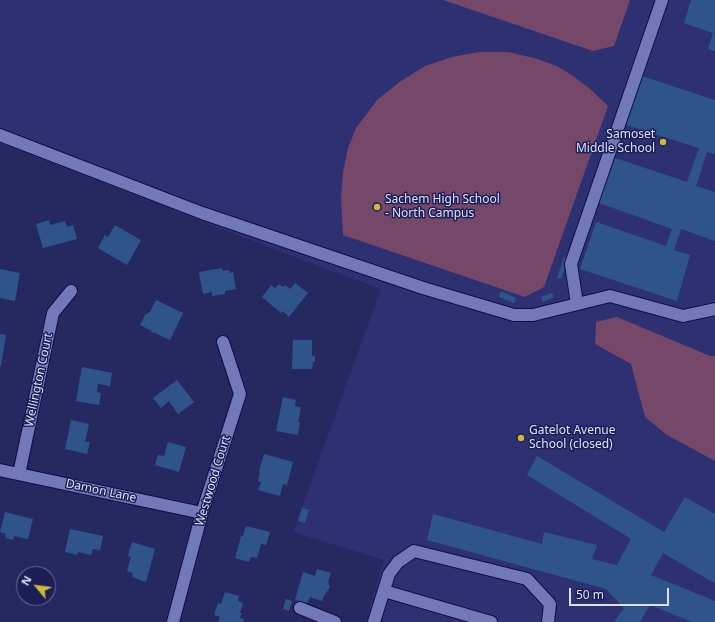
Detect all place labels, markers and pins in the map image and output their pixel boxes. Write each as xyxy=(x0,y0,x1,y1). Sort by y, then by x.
place label: Samoset Middle School xyxy=(576,128,655,156)
marker: Samoset Middle School xyxy=(658,137,668,147)
place label: Sachem High School - North Campus xyxy=(385,193,500,221)
marker: Sachem High School - North Campus xyxy=(372,202,382,212)
place label: Gatelot Avenue School (closed) xyxy=(529,424,616,452)
marker: Gatelot Avenue School (closed) xyxy=(516,433,526,443)

